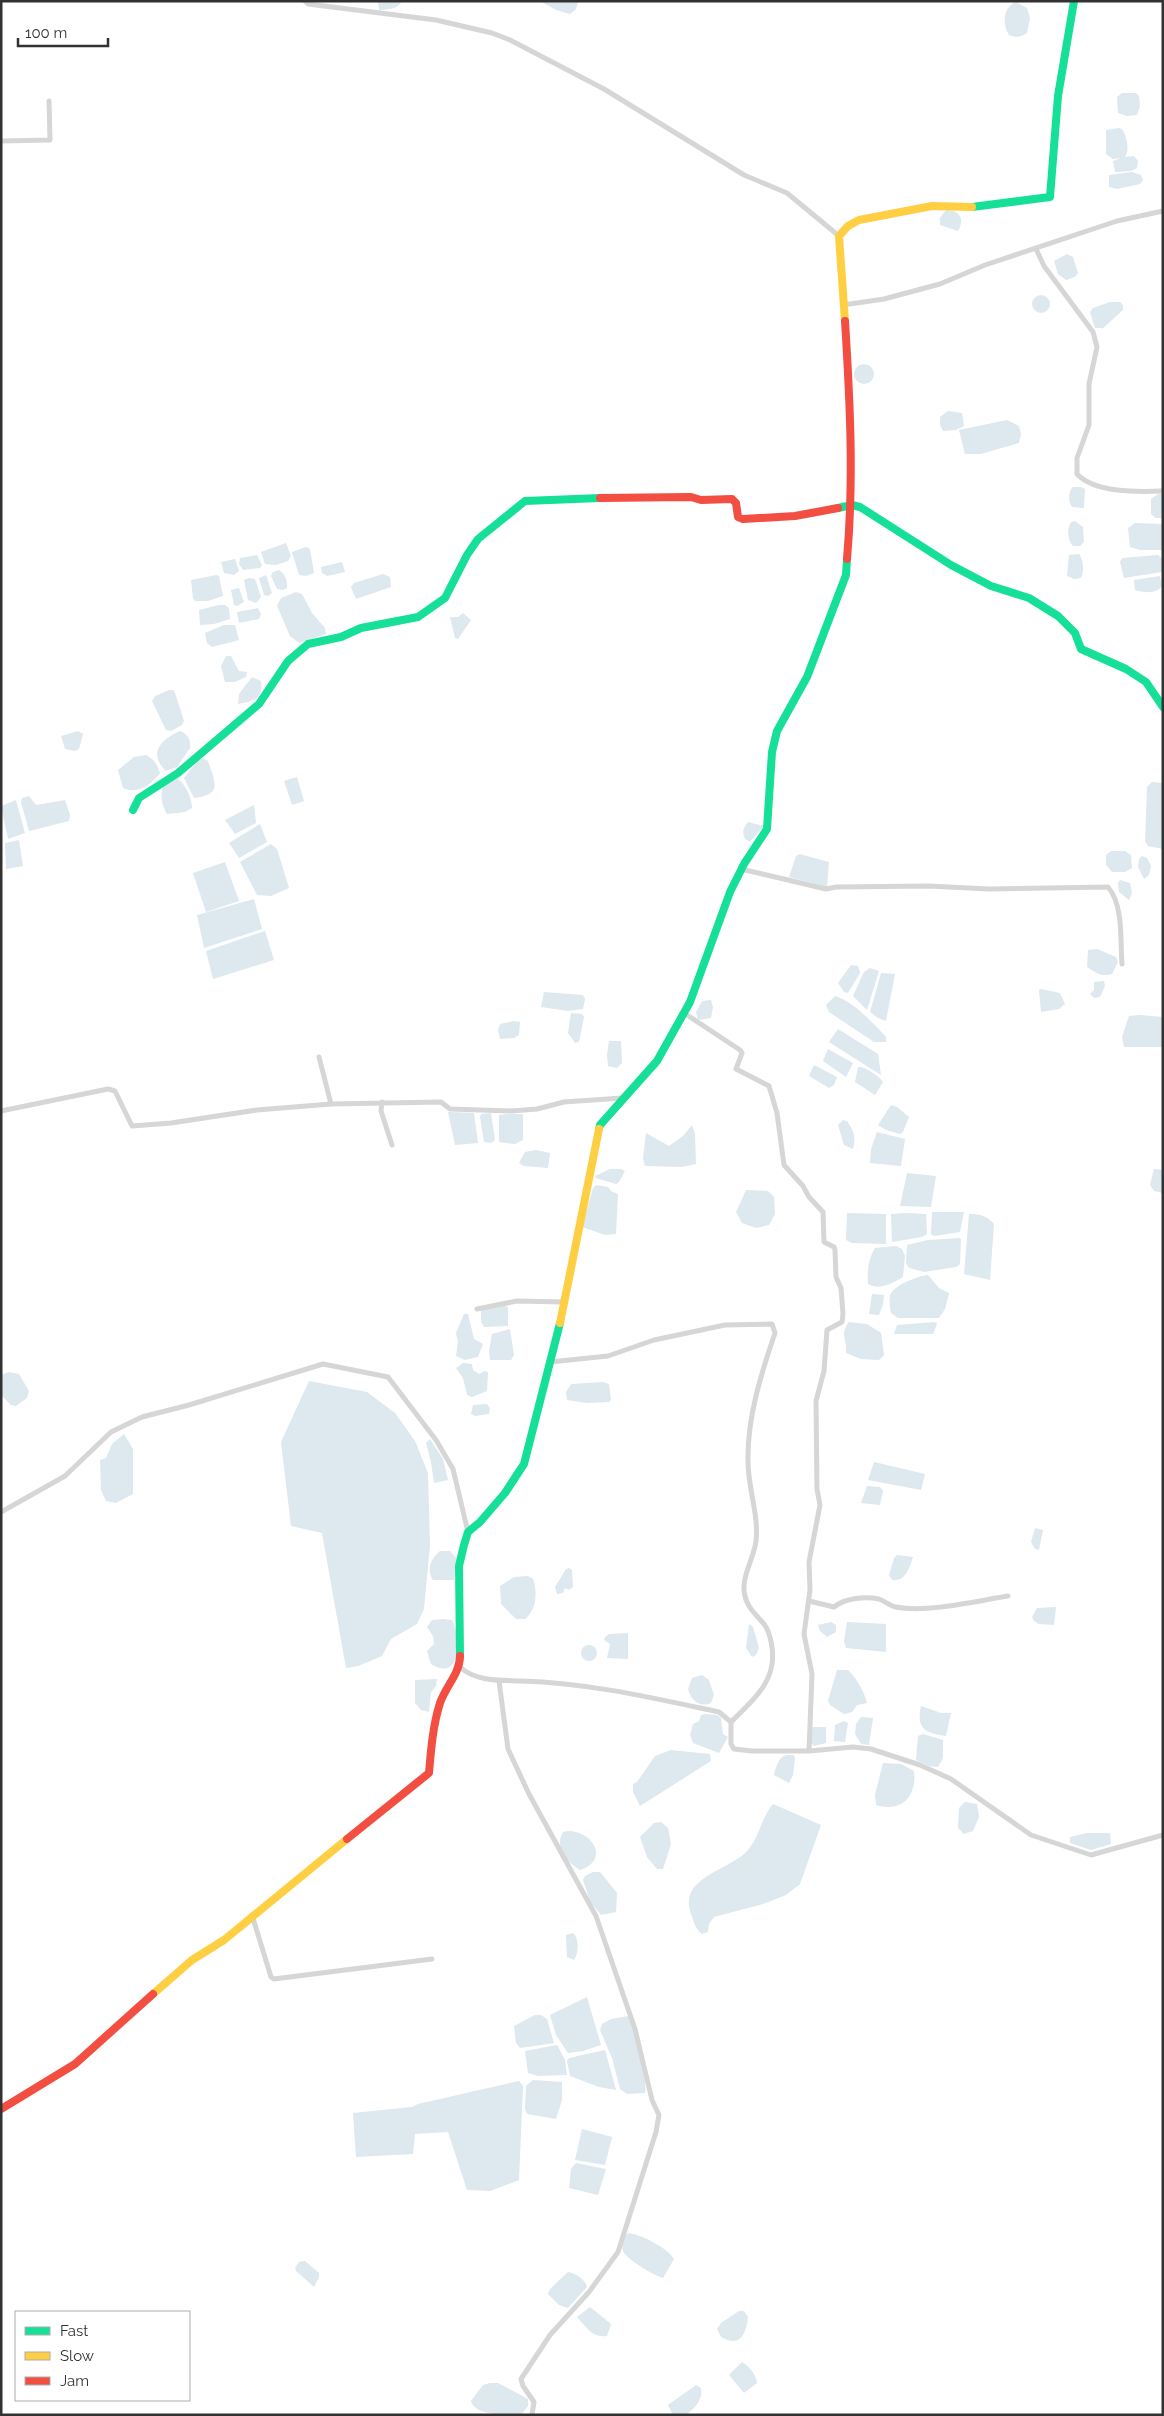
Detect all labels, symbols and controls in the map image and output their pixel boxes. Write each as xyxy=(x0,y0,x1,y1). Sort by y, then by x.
scale bar xyxy=(18,15,108,47)
text: 100 m xyxy=(25,24,67,42)
legend xyxy=(15,2311,190,2401)
text: Fast xyxy=(60,2322,88,2340)
text: Slow xyxy=(60,2347,94,2365)
text: Jam xyxy=(60,2372,89,2390)

